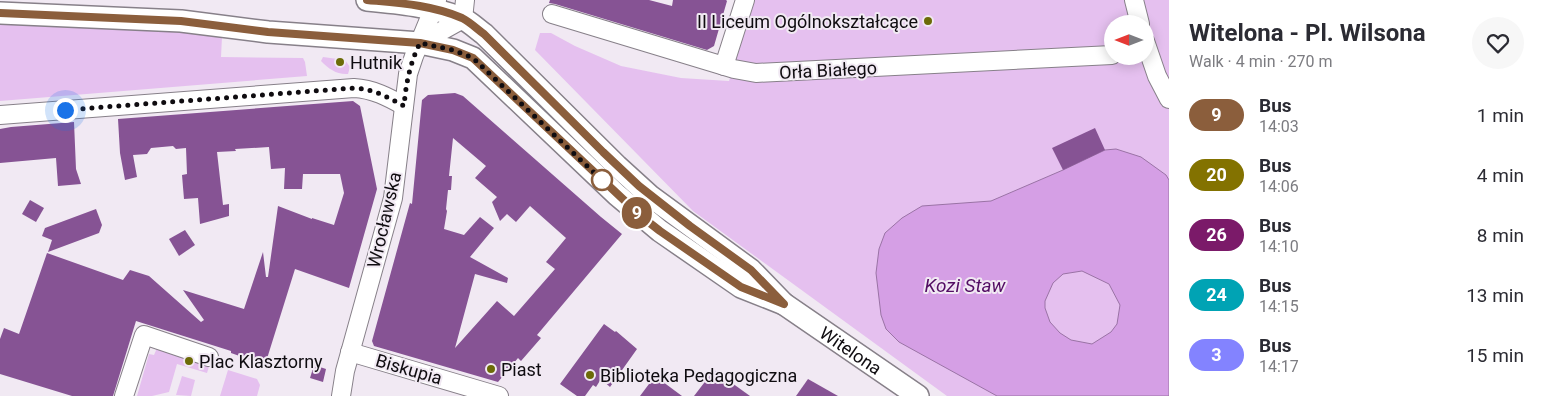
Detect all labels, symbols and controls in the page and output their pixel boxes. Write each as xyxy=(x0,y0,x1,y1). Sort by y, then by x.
place label: II Liceum Ogólnokształcące xyxy=(697,11,918,32)
marker: II Liceum Ogólnokształcące xyxy=(922,15,934,27)
north arrow xyxy=(1104,15,1154,65)
map controls xyxy=(1104,15,1154,65)
button: heart xyxy=(1472,17,1524,69)
text: Witelona - Pl. Wilsona xyxy=(1189,19,1426,47)
place label: Hutnik xyxy=(350,52,403,73)
text: Walk · 4 min · 270 m xyxy=(1189,52,1333,71)
marker: Hutnik xyxy=(334,56,346,68)
street label: Orła Białego xyxy=(779,57,877,83)
text: Bus xyxy=(1259,94,1292,117)
your location xyxy=(53,98,78,123)
text: 9 xyxy=(1211,104,1222,125)
text: 1 min xyxy=(1477,104,1524,127)
text: 14:03 xyxy=(1259,117,1299,136)
text: Bus xyxy=(1259,154,1292,177)
text: 20 xyxy=(1206,164,1227,185)
text: 4 min xyxy=(1477,164,1524,187)
unlabelled marker xyxy=(591,169,613,191)
street label: Wrocławska xyxy=(363,170,405,270)
text: 14:06 xyxy=(1259,177,1299,196)
line badge: 9 xyxy=(621,197,653,229)
text: 9 xyxy=(632,202,642,223)
text: Bus xyxy=(1259,214,1292,237)
text: 26 xyxy=(1206,224,1227,245)
text: 8 min xyxy=(1477,224,1524,247)
text: 14:10 xyxy=(1259,237,1299,256)
water label: Kozi Staw xyxy=(925,274,1007,297)
text: Bus xyxy=(1259,274,1292,297)
text: 24 xyxy=(1206,284,1227,305)
text: 13 min xyxy=(1466,284,1524,307)
text: 14:15 xyxy=(1259,297,1299,316)
street label: Witelona xyxy=(816,321,886,379)
text: Bus xyxy=(1259,334,1292,357)
text: 3 xyxy=(1211,344,1222,365)
text: 15 min xyxy=(1466,344,1524,367)
street label: Biskupia xyxy=(373,350,445,388)
place label: Plac Klasztorny xyxy=(199,351,323,372)
marker: Plac Klasztorny xyxy=(183,355,195,367)
text: 14:17 xyxy=(1259,357,1299,376)
place label: Piast xyxy=(501,359,542,380)
marker: Piast xyxy=(485,363,497,375)
place label: Biblioteka Pedagogiczna xyxy=(600,365,797,386)
marker: Biblioteka Pedagogiczna xyxy=(584,369,596,381)

